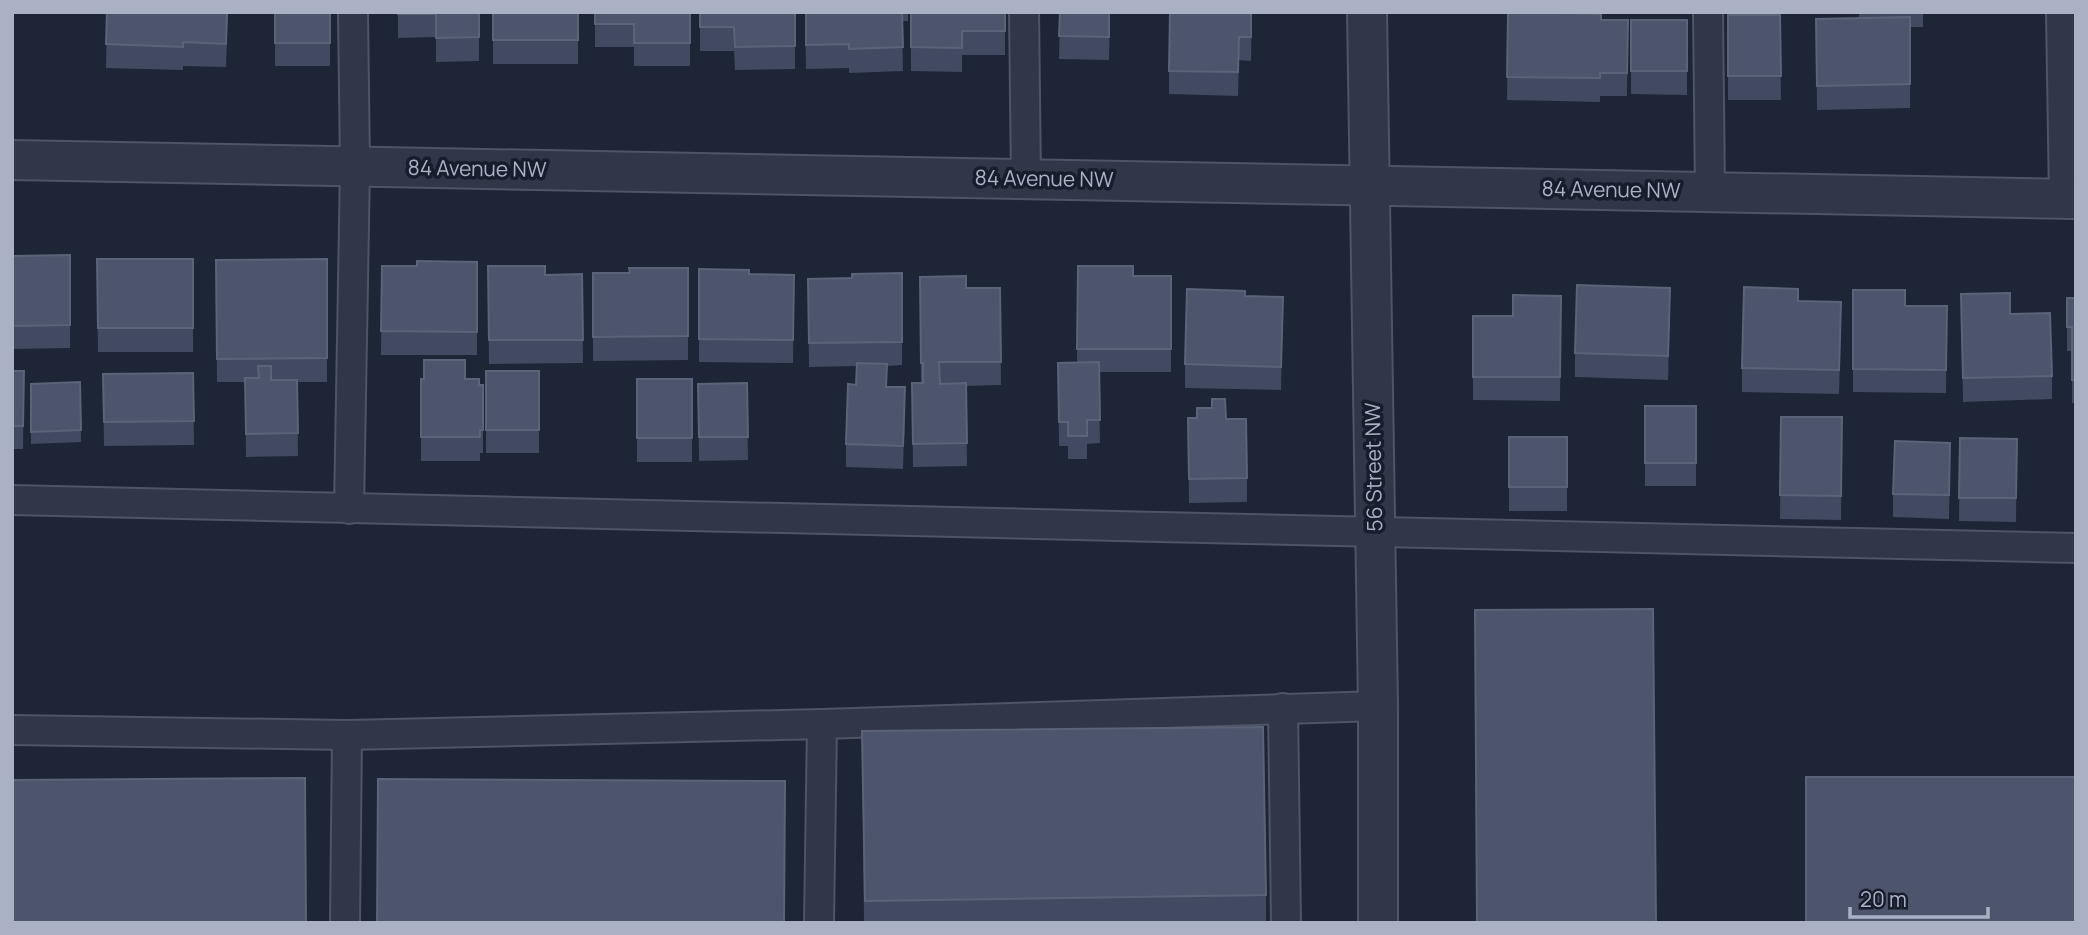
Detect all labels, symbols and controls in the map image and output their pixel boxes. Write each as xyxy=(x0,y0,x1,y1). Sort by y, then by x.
street label: 84 Avenue NW xyxy=(407,153,547,183)
street label: 84 Avenue NW xyxy=(974,163,1114,193)
street label: 84 Avenue NW xyxy=(1541,174,1681,204)
street label: 56 Street NW xyxy=(1358,402,1388,532)
scale bar xyxy=(1850,876,1988,920)
text: 20 m xyxy=(1860,885,1907,913)

